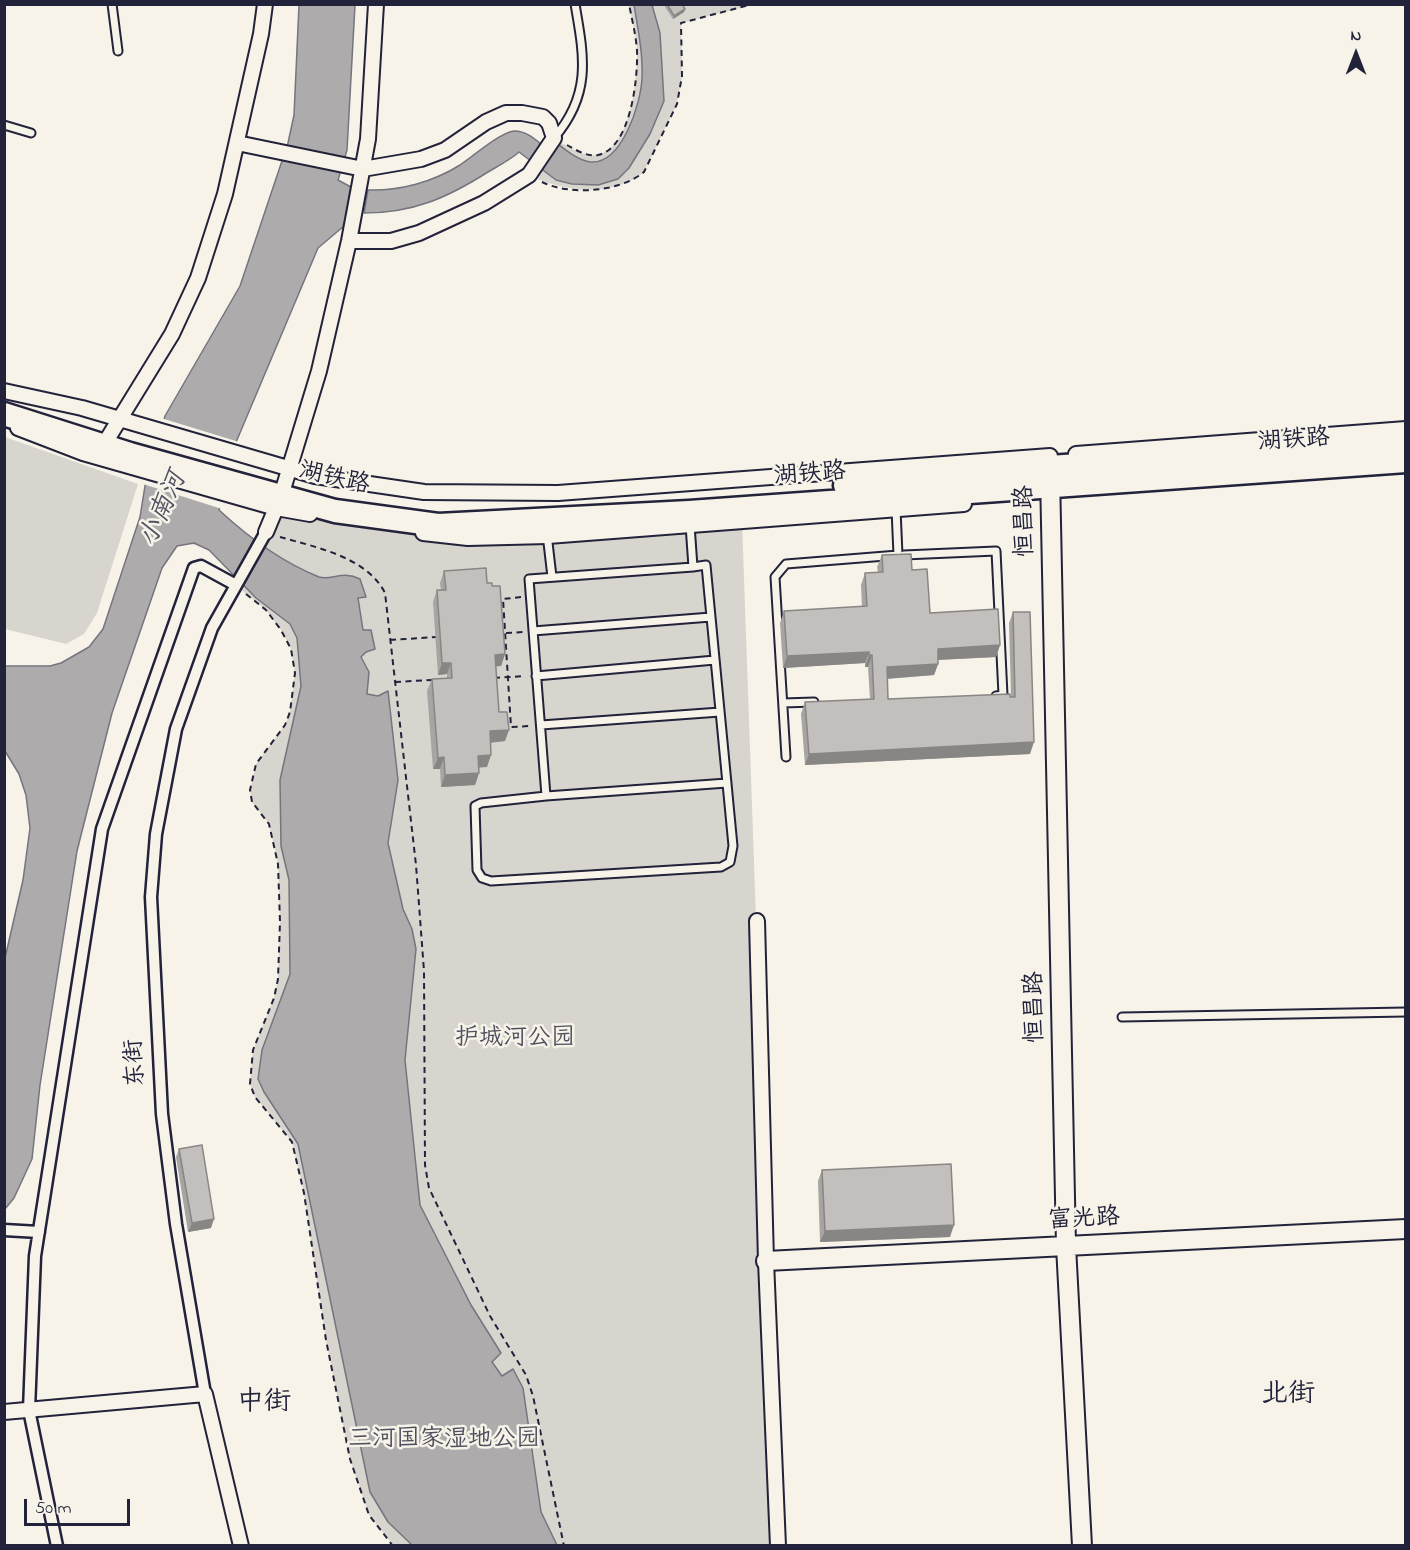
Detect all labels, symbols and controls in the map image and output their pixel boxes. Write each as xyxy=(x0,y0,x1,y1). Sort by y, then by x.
north arrow xyxy=(1326,24,1386,84)
text: N xyxy=(1351,24,1361,48)
street label: 湖铁路 xyxy=(1257,425,1331,459)
street label: 湖铁路 xyxy=(296,458,372,502)
street label: 湖铁路 xyxy=(773,459,847,493)
water label: 小南河 xyxy=(135,468,195,552)
street label: 恒昌路 xyxy=(1012,485,1042,557)
street label: 恒昌路 xyxy=(1022,971,1052,1043)
park label: 护城河公园 xyxy=(455,1026,575,1054)
street label: 东街 xyxy=(121,1038,153,1088)
street label: 富光路 xyxy=(1047,1205,1121,1237)
district label: 北街 xyxy=(1261,1381,1315,1413)
district label: 中街 xyxy=(237,1389,291,1421)
park label: 三河国家湿地公园 xyxy=(348,1427,540,1455)
scale bar xyxy=(27,1487,134,1525)
text: 50 m xyxy=(35,1496,72,1522)

